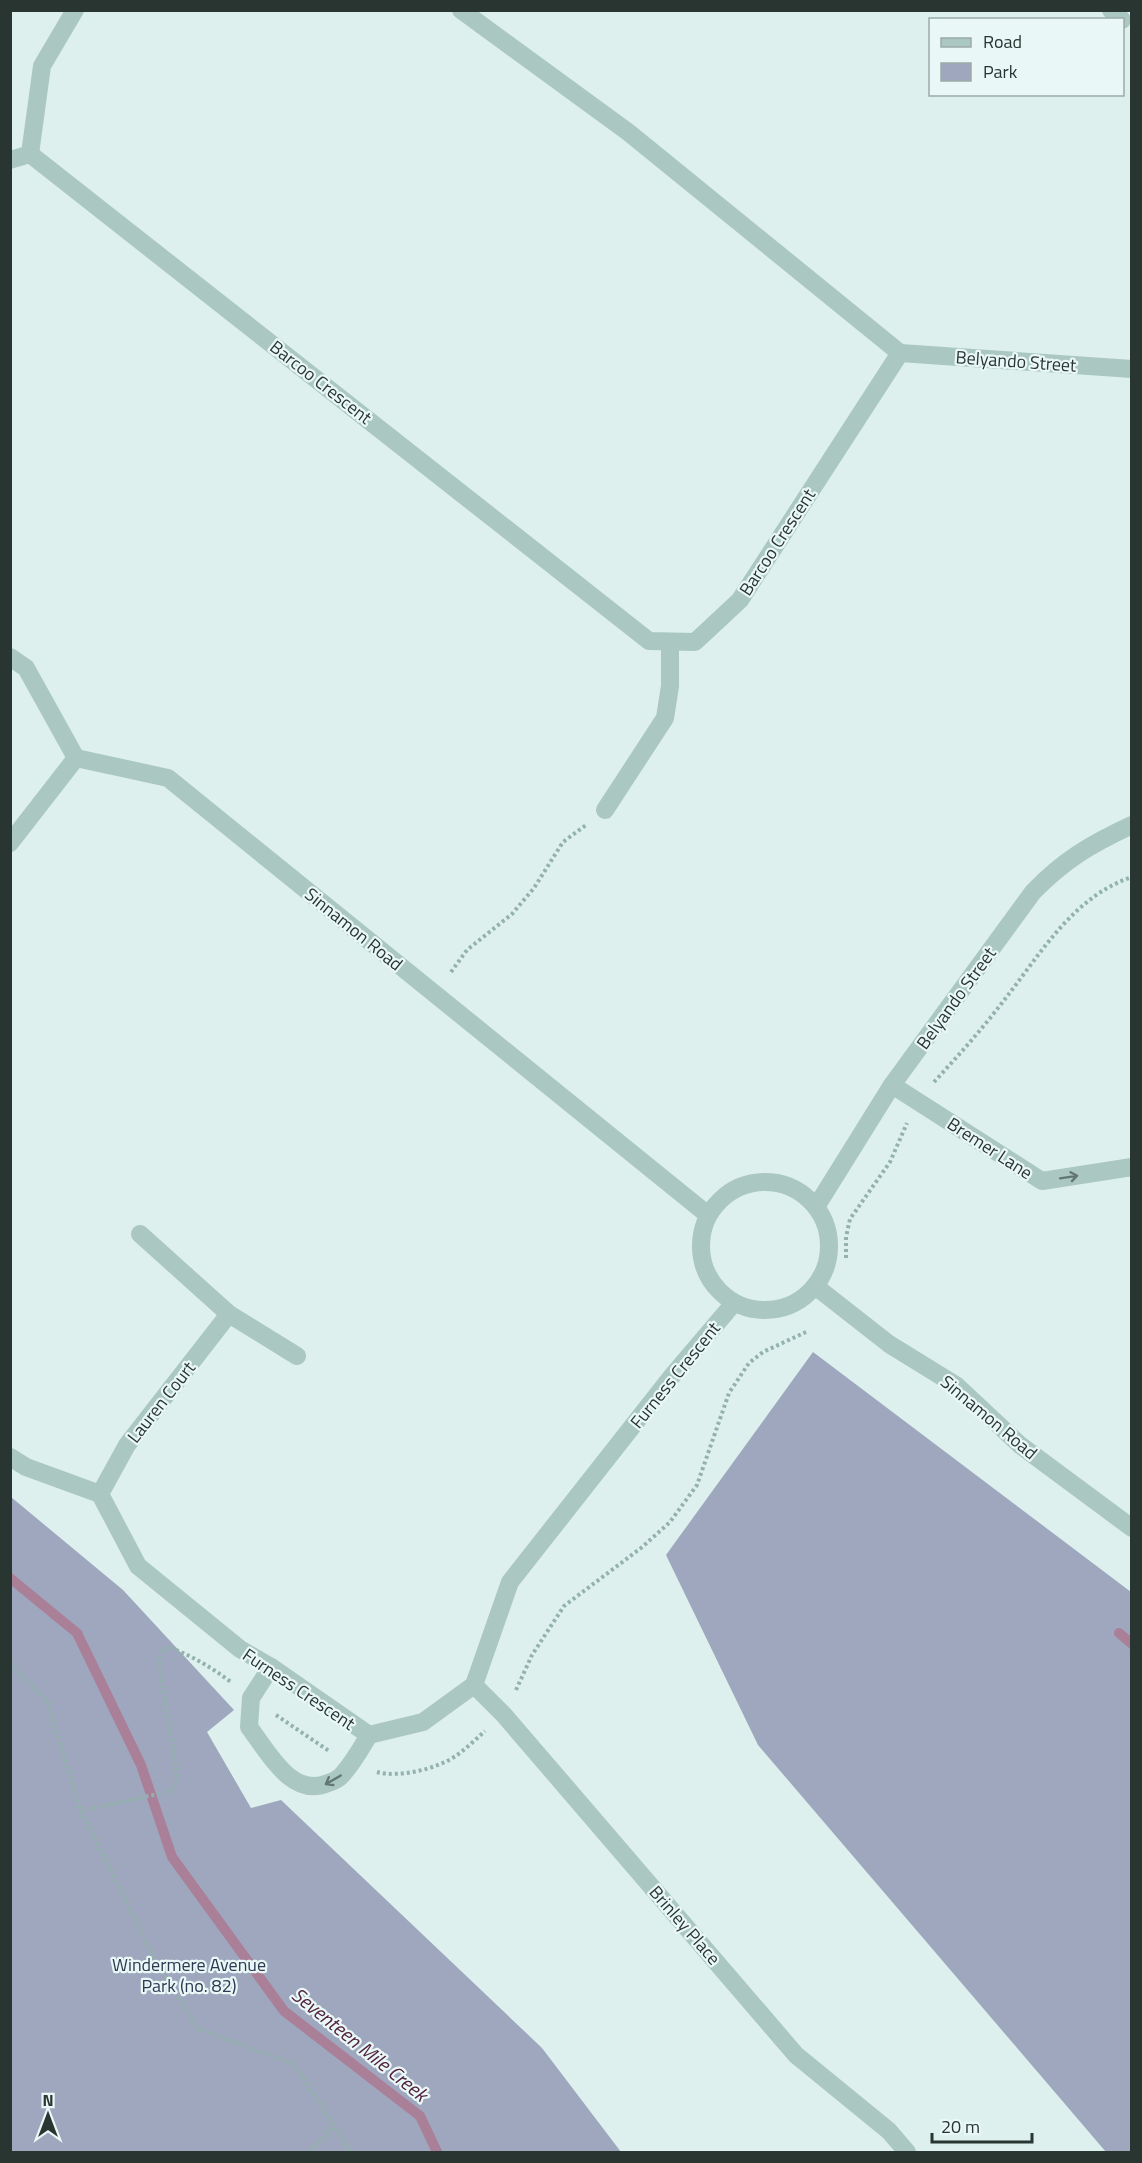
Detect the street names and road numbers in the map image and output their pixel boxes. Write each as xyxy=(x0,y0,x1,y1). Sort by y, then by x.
street label: Barcoo Crescent xyxy=(264,334,378,431)
street label: Belyando Street xyxy=(955,343,1078,379)
street label: Barcoo Crescent xyxy=(732,483,822,601)
street label: Sinnamon Road xyxy=(299,881,409,977)
street label: Belyando Street xyxy=(910,941,1003,1055)
street label: Bremer Lane xyxy=(942,1110,1038,1186)
street label: Furness Crescent xyxy=(623,1315,727,1434)
street label: Lauren Court xyxy=(120,1355,202,1449)
street label: Sinnamon Road xyxy=(935,1368,1043,1466)
street label: Furness Crescent xyxy=(237,1641,361,1737)
street label: Brinley Place xyxy=(643,1879,727,1971)

